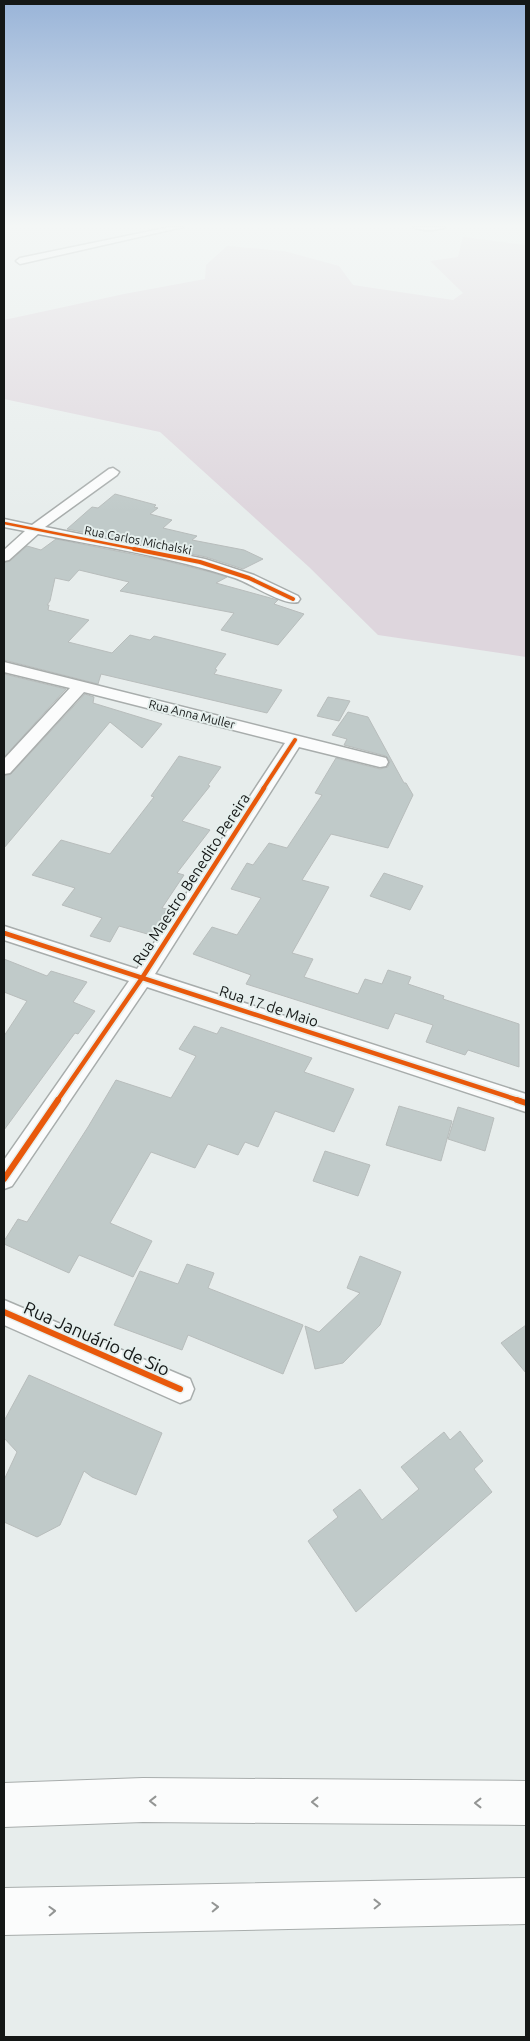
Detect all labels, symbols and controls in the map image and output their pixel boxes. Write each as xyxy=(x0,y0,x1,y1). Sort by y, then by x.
street label: Rua Carlos Michalski xyxy=(83,523,193,557)
street label: Rua Anna Muller xyxy=(148,697,237,731)
street label: Rua Maestro Benedito Pereira xyxy=(129,790,253,968)
street label: Rua 17 de Maio xyxy=(217,982,321,1030)
street label: Rua Januário de Sio xyxy=(21,1297,173,1379)
one-way arrow xyxy=(148,1795,156,1806)
one-way arrow xyxy=(311,1797,318,1807)
one-way arrow xyxy=(473,1798,481,1808)
one-way arrow xyxy=(374,1898,382,1909)
one-way arrow xyxy=(211,1901,219,1912)
one-way arrow xyxy=(49,1906,57,1916)

